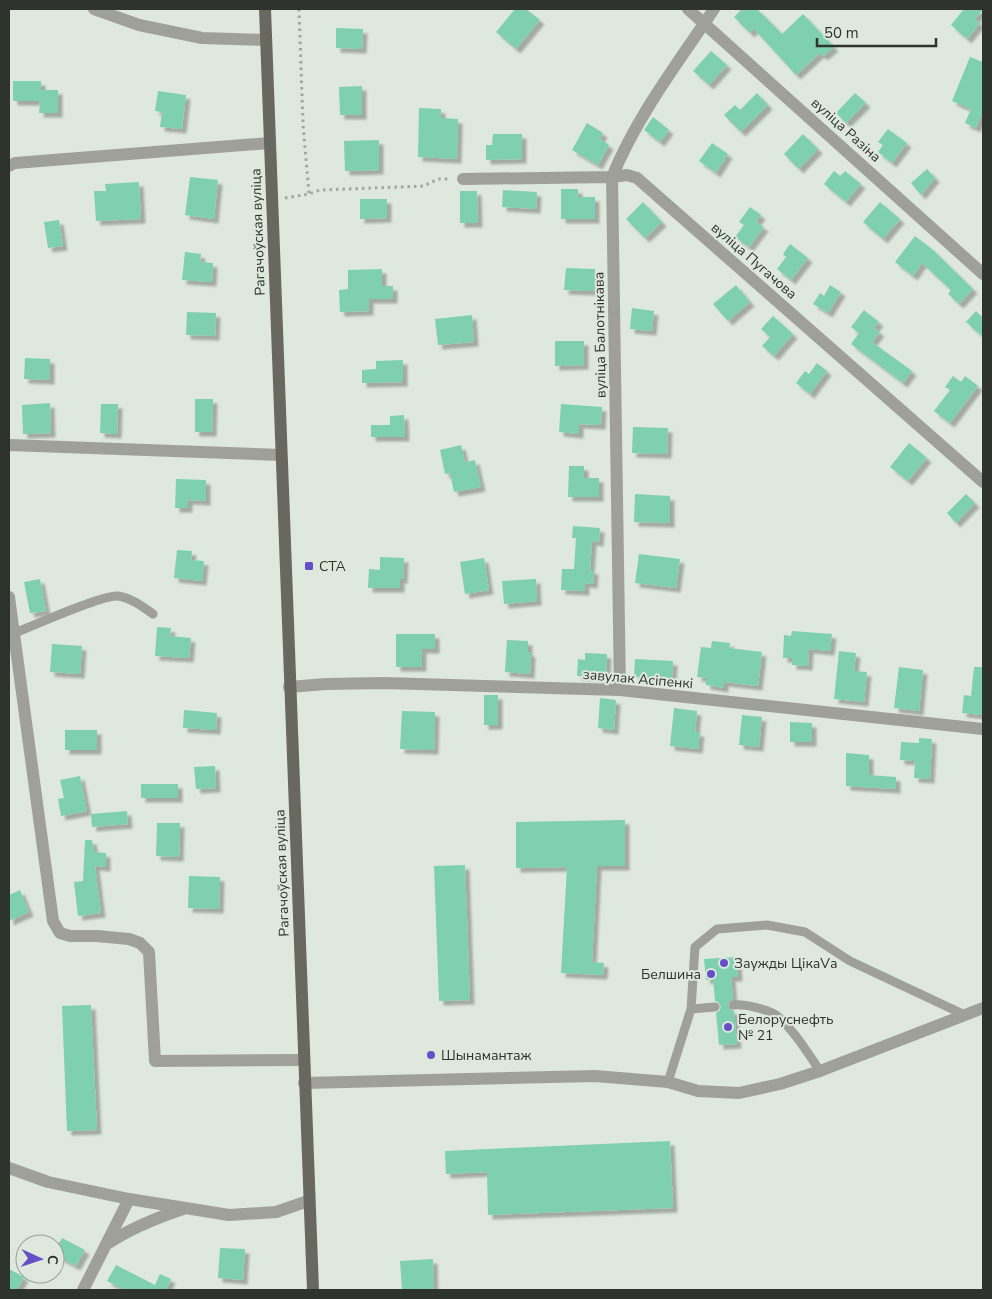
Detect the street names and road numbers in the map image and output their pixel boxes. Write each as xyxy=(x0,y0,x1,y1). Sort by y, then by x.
street label: вуліца Разіна xyxy=(807,94,885,166)
street label: Рагачоўская вуліца xyxy=(246,168,270,296)
street label: вуліца Пугачова xyxy=(707,218,801,304)
street label: вуліца Балотнікава xyxy=(589,272,611,398)
street label: завулак Асіпенкі xyxy=(582,665,694,693)
street label: Рагачоўская вуліца xyxy=(270,809,294,937)

